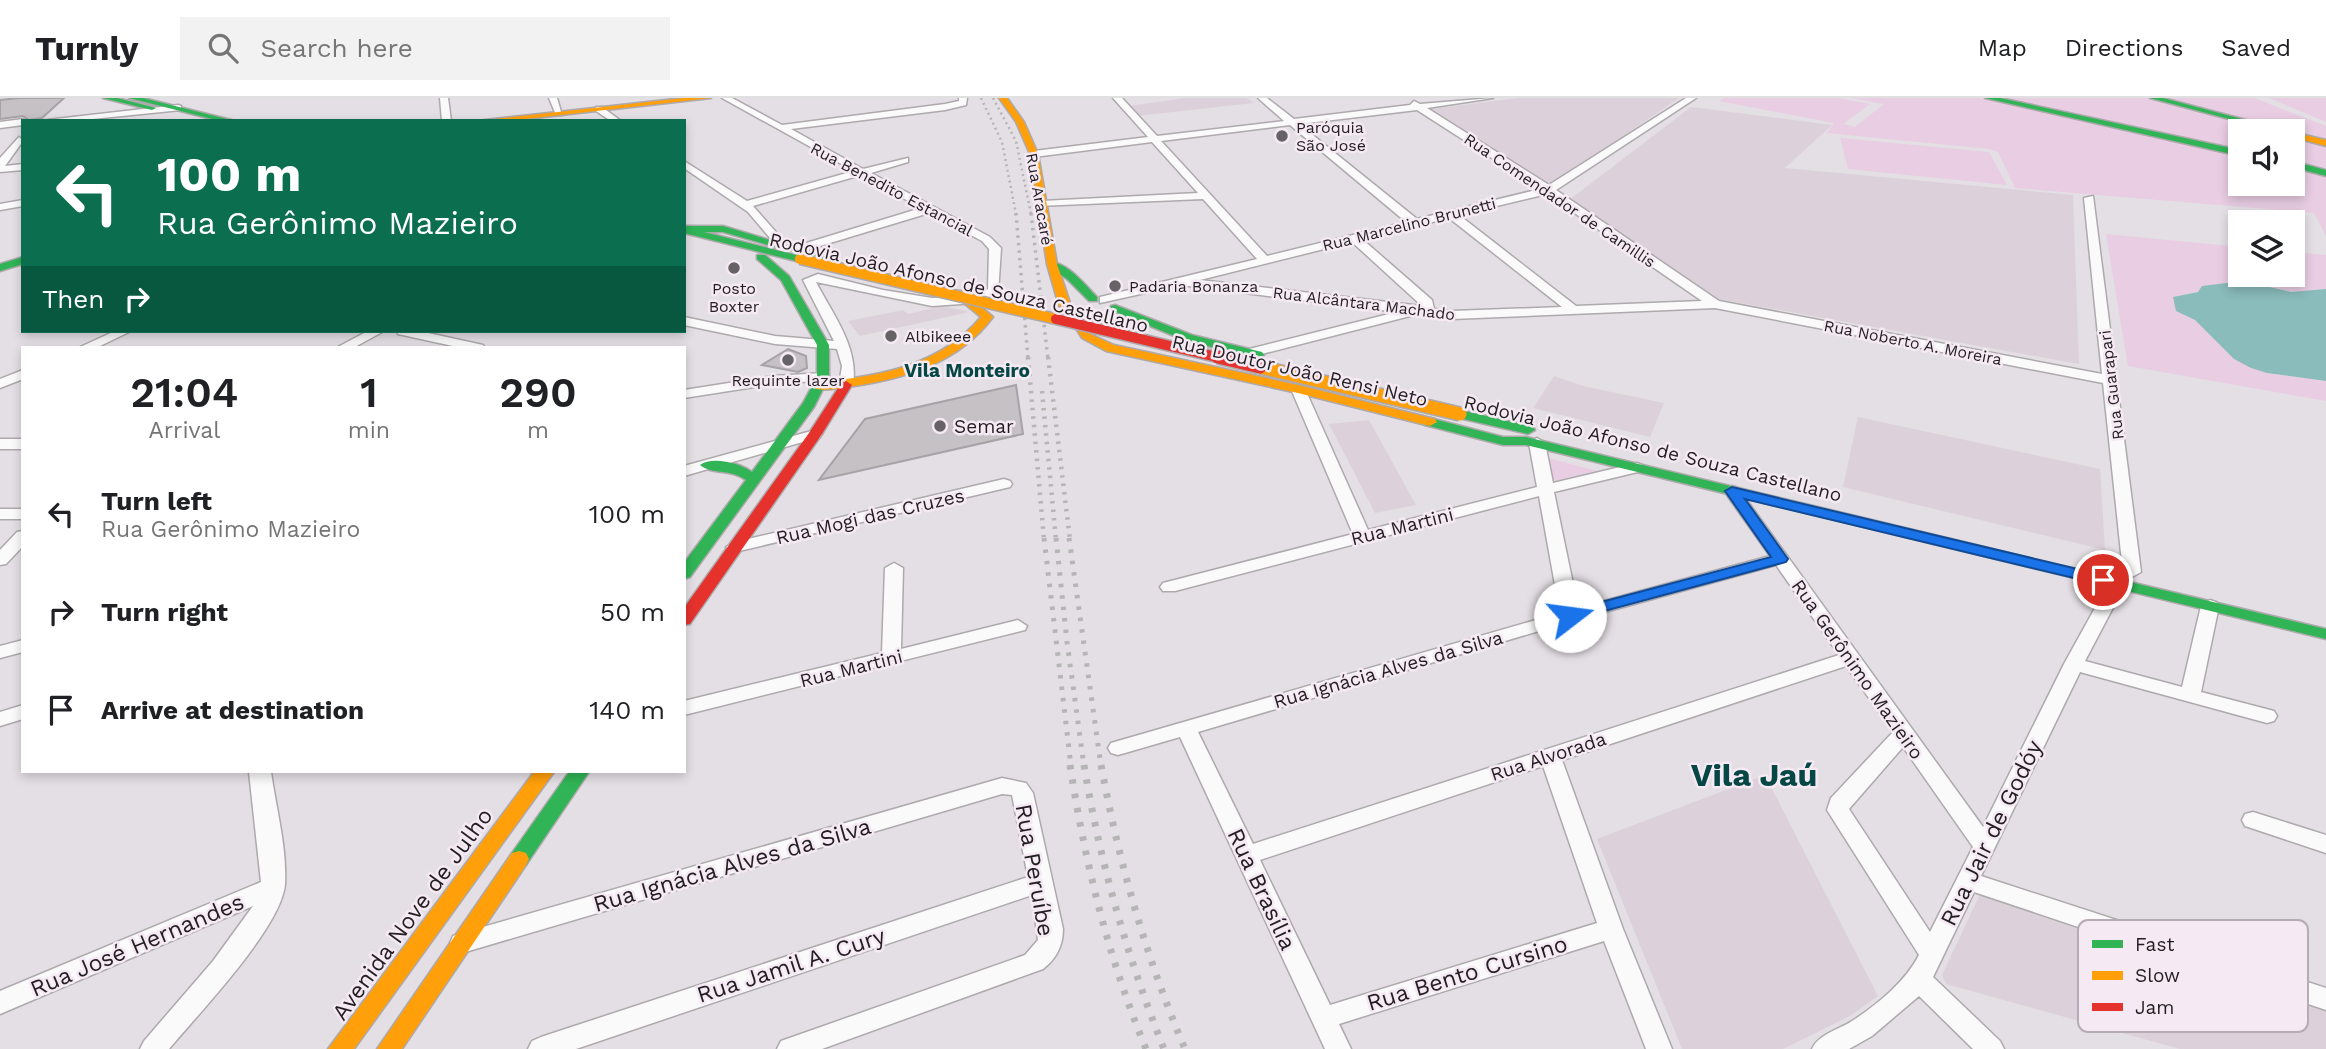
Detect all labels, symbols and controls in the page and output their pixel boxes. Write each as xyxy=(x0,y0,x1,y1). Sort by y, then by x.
search box xyxy=(180,17,670,80)
text: Turnly xyxy=(35,29,138,68)
icon: search xyxy=(204,29,242,67)
text: Search here xyxy=(260,33,413,63)
text: Map xyxy=(1978,34,2027,62)
text: Directions xyxy=(2065,34,2183,62)
text: Saved xyxy=(2221,34,2291,62)
place label: Paróquia São José xyxy=(1296,118,1366,155)
map controls xyxy=(2228,119,2305,287)
button: sound xyxy=(2228,119,2305,196)
marker: Paróquia São José xyxy=(1274,128,1290,144)
street label: Rua Comendador de Camillis xyxy=(1461,129,1659,272)
street label: Rua Benedito Estancial xyxy=(807,139,976,240)
text: 100 m xyxy=(157,145,301,203)
icon: left xyxy=(42,147,133,238)
street label: Rua Aracaré xyxy=(1022,152,1057,247)
street label: Rua Marcelino Brunetti xyxy=(1320,194,1498,255)
text: Rua Gerônimo Mazieiro xyxy=(157,204,518,242)
button: layers xyxy=(2228,210,2305,287)
street label: Rodovia João Afonso de Souza Castellano xyxy=(767,228,1151,337)
marker: Posto Boxter xyxy=(726,260,742,276)
place label: Padaria Bonanza xyxy=(1129,277,1258,296)
marker: Padaria Bonanza xyxy=(1107,278,1123,294)
place label: Posto Boxter xyxy=(709,279,760,316)
icon: right xyxy=(118,280,156,318)
street label: Rua Alcântara Machado xyxy=(1272,283,1456,324)
text: Then xyxy=(42,284,104,314)
street label: Rua Noberto A. Moreira xyxy=(1822,316,2003,369)
place label: Albikeee xyxy=(905,327,971,346)
marker: Albikeee xyxy=(883,328,899,344)
street label: Rua Guarapari xyxy=(2095,329,2128,441)
street label: Rua Doutor João Rensi Neto xyxy=(1170,330,1430,411)
marker: Requinte lazer xyxy=(780,352,796,368)
district label: Vila Monteiro xyxy=(904,359,1030,382)
text: 21:04 xyxy=(130,368,238,417)
text: 1 xyxy=(360,368,378,417)
text: 290 xyxy=(499,368,577,417)
place label: Requinte lazer xyxy=(731,371,845,390)
street label: Rodovia João Afonso de Souza Castellano xyxy=(1462,390,1844,507)
place label: Semar xyxy=(954,415,1014,438)
text: Arrival xyxy=(148,417,220,444)
text: min xyxy=(348,417,390,444)
text: m xyxy=(527,417,549,444)
marker: Semar xyxy=(932,418,948,434)
street label: Rua Mogi das Cruzes xyxy=(774,484,967,549)
text: Turn left xyxy=(101,486,212,516)
icon: left xyxy=(42,495,80,533)
text: 100 m xyxy=(589,499,665,529)
street label: Rua Martini xyxy=(1348,503,1456,550)
text: Rua Gerônimo Mazieiro xyxy=(101,516,360,543)
pin xyxy=(2073,550,2133,610)
icon: arrive xyxy=(2084,561,2122,599)
street label: Rua Gerônimo Mazieiro xyxy=(1787,575,1928,764)
position arrow xyxy=(1533,579,1607,653)
icon: right xyxy=(42,593,80,631)
text: Turn right xyxy=(101,597,228,627)
text: 50 m xyxy=(600,597,665,627)
street label: Rua Ignácia Alves da Silva xyxy=(1271,626,1506,713)
street label: Rua Martini xyxy=(797,645,905,692)
icon: arrive xyxy=(42,691,80,729)
text: Arrive at destination xyxy=(101,695,364,725)
text: 140 m xyxy=(589,695,665,725)
street label: Rua Alvorada xyxy=(1487,727,1609,786)
street label: Rua Jair de Godóy xyxy=(1935,736,2048,930)
district label: Vila Jaú xyxy=(1691,756,1817,794)
street label: Rua Peruíbe xyxy=(1010,802,1059,938)
street label: Avenida Nove de Julho xyxy=(326,803,498,1026)
street label: Rua Ignácia Alves da Silva xyxy=(590,813,874,918)
street label: Rua Brasília xyxy=(1222,824,1301,954)
street label: Rua José Hernandes xyxy=(26,888,248,1003)
legend xyxy=(2078,920,2308,1032)
street label: Rua Jamil A. Cury xyxy=(694,922,889,1009)
street label: Rua Bento Cursino xyxy=(1364,930,1571,1017)
text: Fast xyxy=(2135,933,2174,956)
text: Slow xyxy=(2135,964,2180,987)
text: Jam xyxy=(2135,996,2174,1019)

